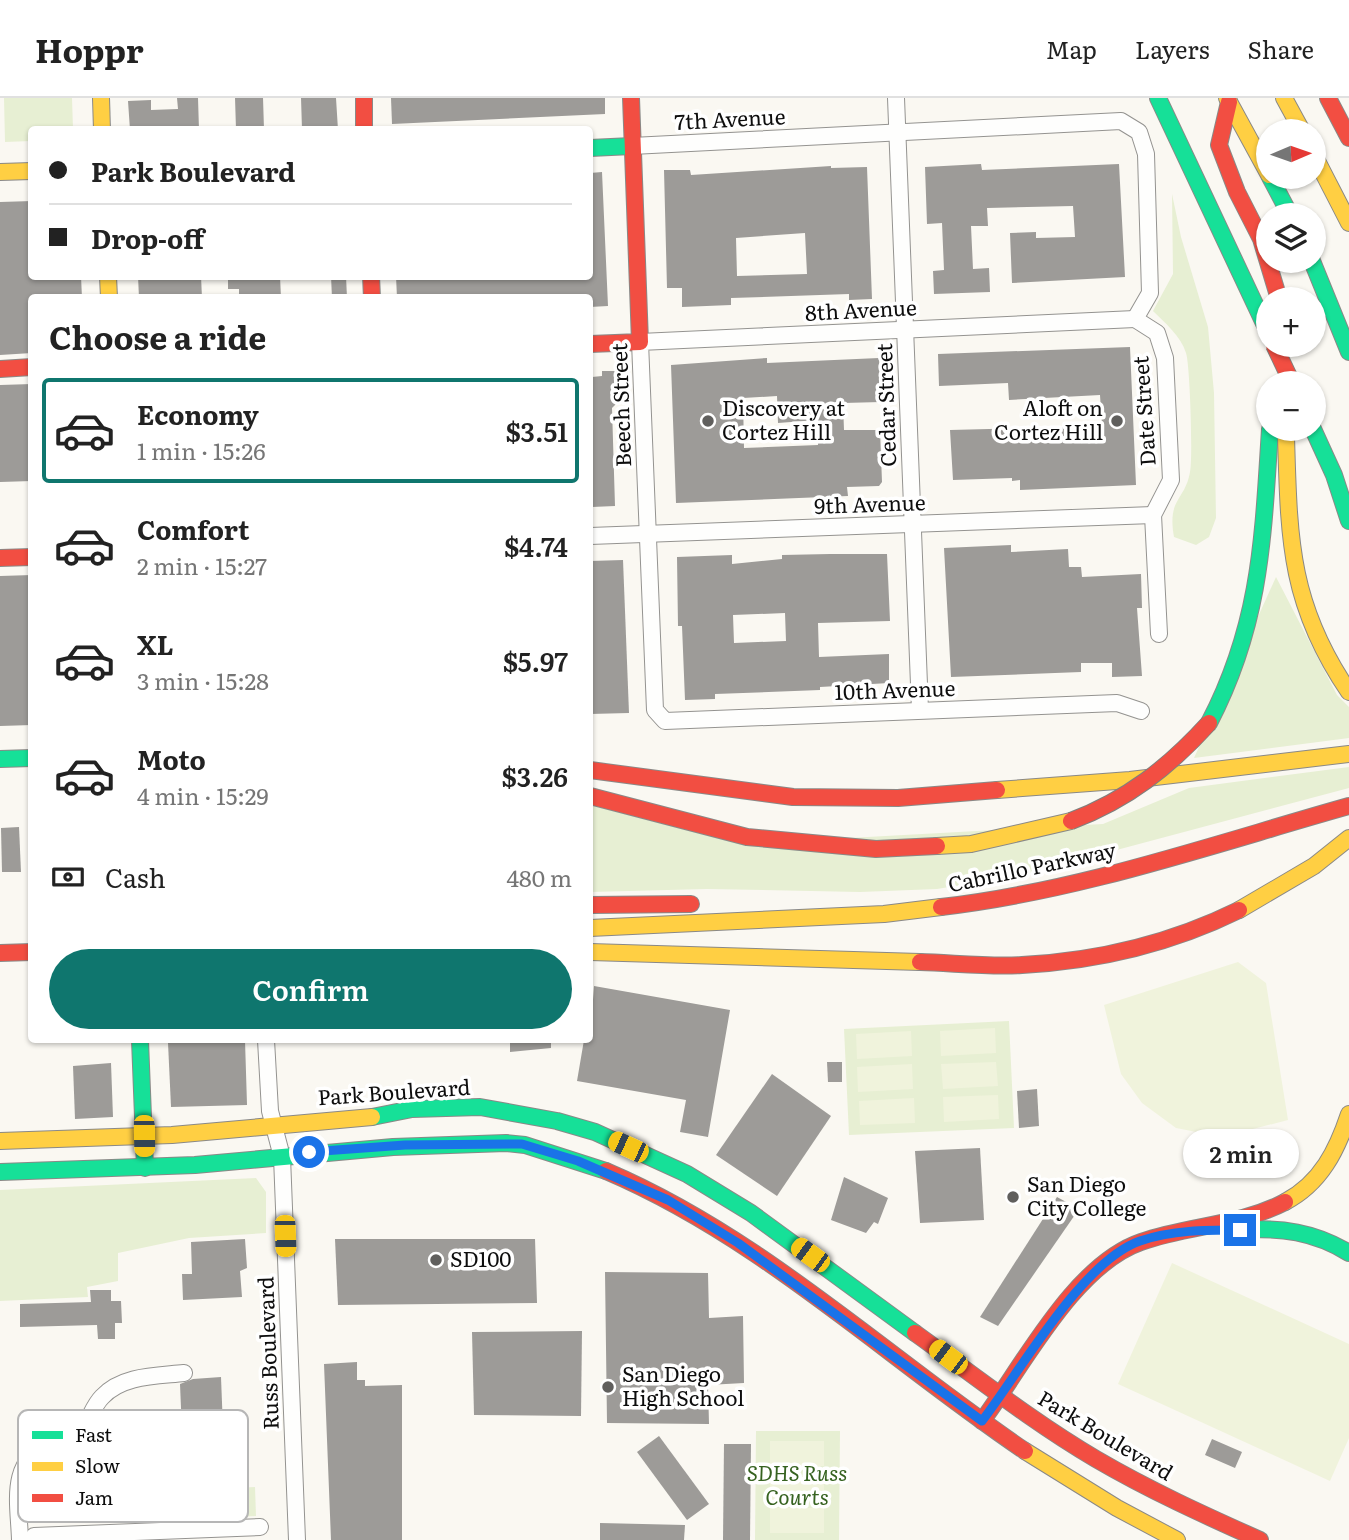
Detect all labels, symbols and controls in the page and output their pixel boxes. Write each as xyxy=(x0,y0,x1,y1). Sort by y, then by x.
text: Hoppr xyxy=(35,24,144,73)
text: Map xyxy=(1046,31,1097,66)
text: Layers xyxy=(1135,31,1209,66)
text: Share xyxy=(1247,31,1314,66)
street label: 7th Avenue xyxy=(674,99,786,136)
north arrow xyxy=(1256,119,1326,189)
map controls xyxy=(1256,119,1326,441)
text: Park Boulevard xyxy=(91,151,295,190)
button: layers xyxy=(1256,203,1326,273)
text: Drop-off xyxy=(91,218,204,257)
button: + xyxy=(1256,287,1326,357)
street label: 8th Avenue xyxy=(804,290,918,327)
text: Choose a ride xyxy=(49,312,266,360)
street label: Beech Street xyxy=(602,342,637,468)
street label: Cedar Street xyxy=(867,342,902,467)
street label: Date Street xyxy=(1123,355,1162,467)
button: − xyxy=(1256,371,1326,441)
place label: Discovery at Cortez Hill xyxy=(722,391,845,446)
place label: Aloft on Cortez Hill xyxy=(994,391,1103,446)
text: Economy xyxy=(137,394,259,433)
icon: car xyxy=(53,399,116,462)
text: $3.51 xyxy=(506,411,568,450)
marker: Discovery at Cortez Hill xyxy=(700,413,716,429)
marker: Aloft on Cortez Hill xyxy=(1109,413,1125,429)
text: 1 min · 15:26 xyxy=(137,433,266,467)
street label: 9th Avenue xyxy=(814,485,926,520)
text: Comfort xyxy=(137,509,249,548)
icon: car xyxy=(53,514,116,577)
text: $4.74 xyxy=(504,526,568,565)
text: 2 min · 15:27 xyxy=(137,548,267,582)
text: XL xyxy=(137,624,174,663)
icon: car xyxy=(53,629,116,692)
text: $5.97 xyxy=(503,641,568,680)
text: 3 min · 15:28 xyxy=(137,663,269,697)
street label: 10th Avenue xyxy=(834,671,956,706)
text: Moto xyxy=(137,739,206,778)
icon: car xyxy=(53,744,116,807)
text: $3.26 xyxy=(502,756,568,795)
text: 4 min · 15:29 xyxy=(137,778,269,812)
street label: Cabrillo Parkway xyxy=(945,832,1119,898)
text: Cash xyxy=(105,857,166,896)
icon: cash xyxy=(49,858,87,896)
text: 480 m xyxy=(506,860,572,894)
button: Confirm xyxy=(49,949,572,1029)
street label: Park Boulevard xyxy=(317,1070,471,1111)
car xyxy=(134,1115,155,1157)
callout: 2 min xyxy=(1182,1128,1298,1178)
car xyxy=(605,1129,652,1165)
route start xyxy=(293,1136,325,1168)
text: 2 min xyxy=(1209,1136,1273,1170)
place label: San Diego City College xyxy=(1027,1167,1146,1222)
marker: San Diego City College xyxy=(1005,1189,1021,1205)
route end xyxy=(1224,1214,1256,1246)
car xyxy=(274,1215,297,1257)
car xyxy=(787,1234,834,1276)
place label: SD100 xyxy=(450,1242,511,1273)
marker: SD100 xyxy=(428,1252,444,1268)
street label: Russ Boulevard xyxy=(248,1276,285,1430)
car xyxy=(925,1336,972,1378)
place label: San Diego High School xyxy=(622,1357,744,1412)
marker: San Diego High School xyxy=(600,1379,616,1395)
street label: Park Boulevard xyxy=(1033,1381,1180,1487)
legend xyxy=(18,1410,248,1522)
text: Fast xyxy=(75,1420,112,1448)
text: Slow xyxy=(75,1451,120,1479)
park label: SDHS Russ Courts xyxy=(747,1456,847,1511)
text: Jam xyxy=(75,1483,113,1511)

